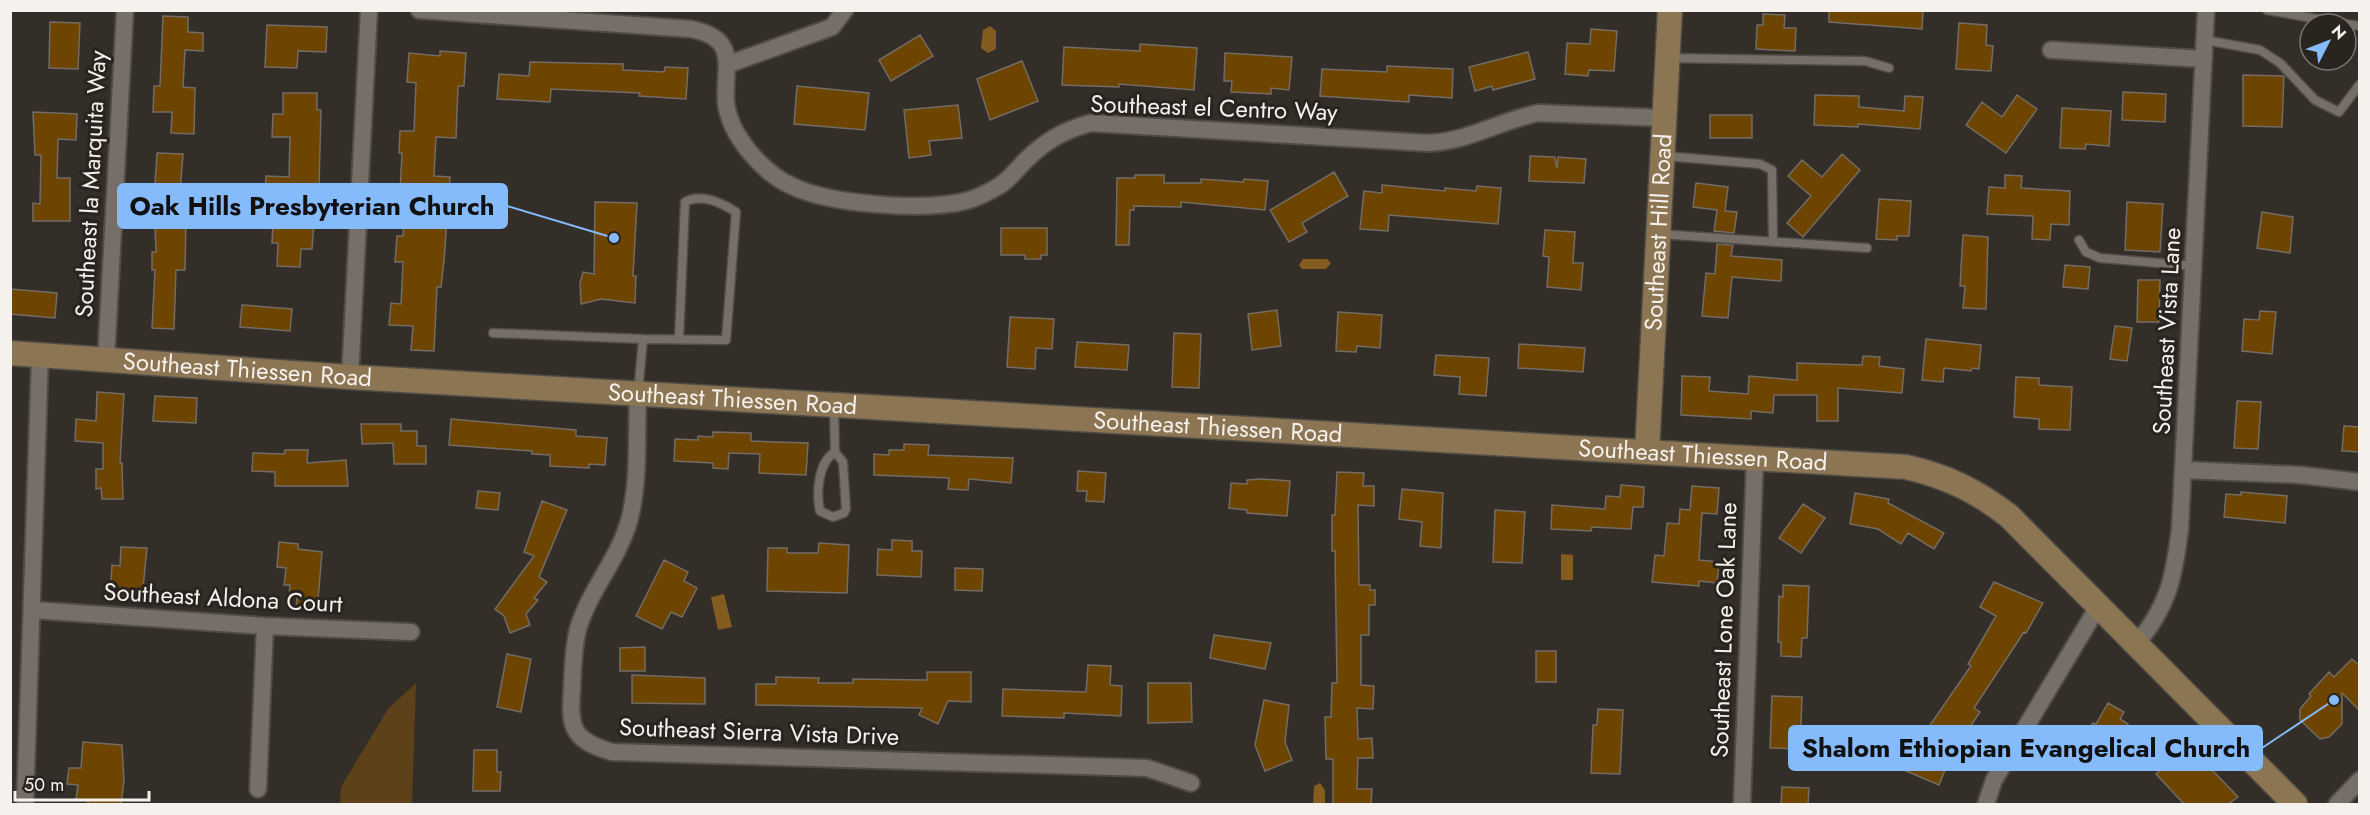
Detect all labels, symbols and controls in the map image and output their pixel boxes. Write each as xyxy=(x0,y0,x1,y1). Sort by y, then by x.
north arrow xyxy=(2298,12,2358,72)
text: N xyxy=(2326,20,2352,45)
street label: Southeast la Marquita Way xyxy=(66,49,115,318)
street label: Southeast el Centro Way xyxy=(1090,86,1339,129)
street label: Southeast Hill Road xyxy=(1635,133,1681,332)
callout: Oak Hills Presbyterian Church xyxy=(118,184,507,228)
text: Oak Hills Presbyterian Church xyxy=(129,187,495,225)
street label: Southeast Vista Lane xyxy=(2144,227,2189,435)
street label: Southeast Thiessen Road xyxy=(122,343,373,395)
street label: Southeast Thiessen Road xyxy=(607,374,858,423)
street label: Southeast Thiessen Road xyxy=(1092,402,1343,451)
street label: Southeast Thiessen Road xyxy=(1577,430,1829,479)
street label: Southeast Lone Oak Lane xyxy=(1702,502,1745,758)
street label: Southeast Aldona Court xyxy=(103,574,344,621)
street label: Southeast Sierra Vista Drive xyxy=(618,709,900,754)
callout: Shalom Ethiopian Evangelical Church xyxy=(1789,726,2262,770)
text: Shalom Ethiopian Evangelical Church xyxy=(1802,729,2250,767)
scale bar xyxy=(15,764,148,802)
text: 50 m xyxy=(24,772,64,798)

